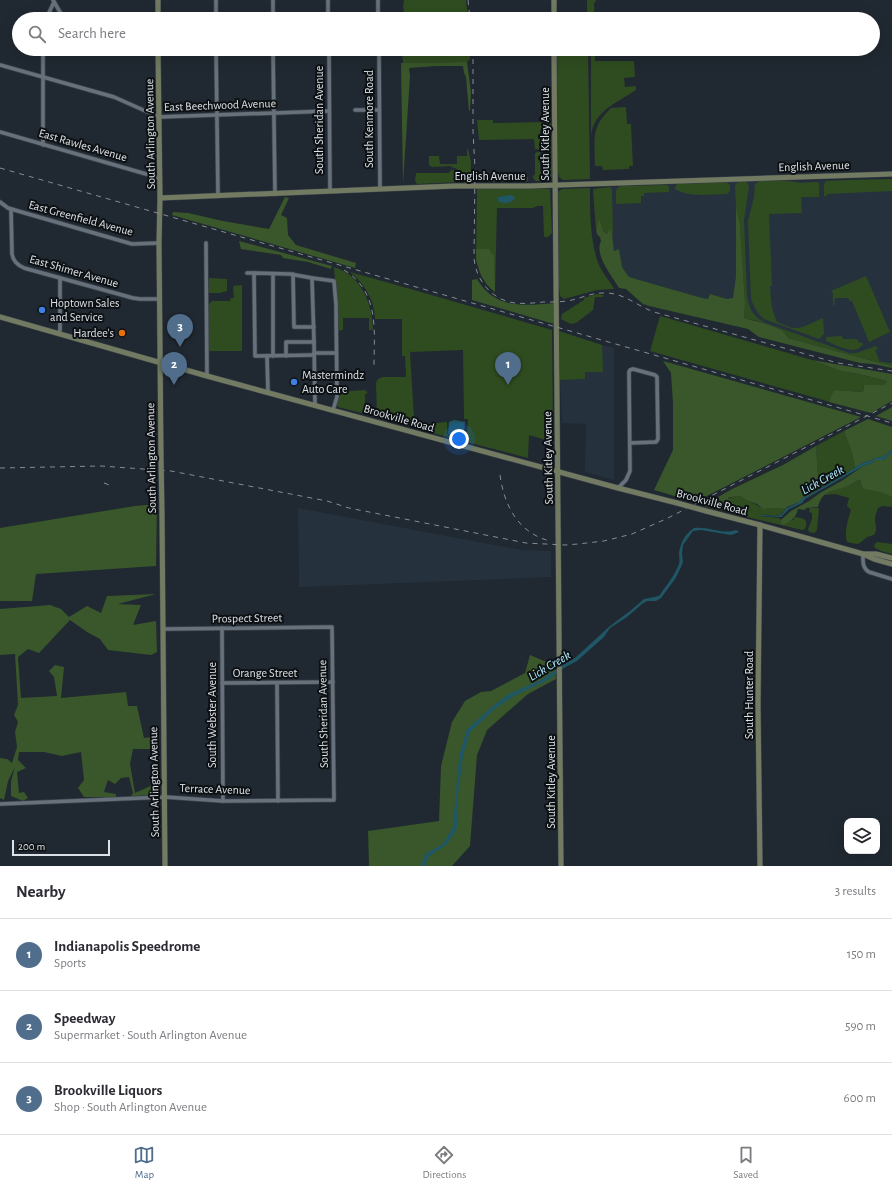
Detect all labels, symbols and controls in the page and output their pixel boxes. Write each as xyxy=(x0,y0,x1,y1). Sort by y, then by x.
search box xyxy=(12,12,880,56)
icon: search xyxy=(26,23,48,45)
text: Search here xyxy=(58,26,126,41)
street label: South Sheridan Avenue xyxy=(313,66,325,174)
street label: South Kenmore Road xyxy=(363,70,375,168)
street label: South Arlington Avenue xyxy=(143,79,157,189)
street label: South Kitley Avenue xyxy=(539,87,552,181)
street label: East Beechwood Avenue xyxy=(164,97,276,113)
street label: East Rawles Avenue xyxy=(38,127,128,163)
street label: English Avenue xyxy=(778,159,850,173)
street label: English Avenue xyxy=(454,170,526,182)
street label: East Greenfield Avenue xyxy=(27,198,135,238)
street label: East Shimer Avenue xyxy=(28,253,120,289)
place label: Hoptown Sales and Service xyxy=(50,297,120,323)
marker: Hoptown Sales and Service xyxy=(37,305,47,315)
pin: 3 xyxy=(167,314,193,347)
place label: Hardee's xyxy=(73,327,114,339)
marker: Hardee's xyxy=(117,328,127,338)
pin: 2 xyxy=(161,352,187,385)
pin: 1 xyxy=(495,352,521,385)
place label: Mastermindz Auto Care xyxy=(302,369,364,395)
marker: Mastermindz Auto Care xyxy=(289,377,299,387)
street label: Brookville Road xyxy=(362,402,436,434)
street label: South Arlington Avenue xyxy=(144,403,158,513)
street label: South Kitley Avenue xyxy=(541,411,556,505)
your location xyxy=(449,429,469,449)
water label: Lick Creek xyxy=(799,463,846,497)
street label: Brookville Road xyxy=(675,487,749,517)
street label: Prospect Street xyxy=(212,611,283,625)
water label: Lick Creek xyxy=(526,649,573,684)
street label: South Hunter Road xyxy=(743,651,755,739)
street label: South Sheridan Avenue xyxy=(316,660,330,768)
street label: South Webster Avenue xyxy=(206,662,218,768)
street label: Orange Street xyxy=(233,667,297,679)
street label: South Arlington Avenue xyxy=(147,727,161,837)
street label: South Kitley Avenue xyxy=(545,735,558,829)
street label: Terrace Avenue xyxy=(179,782,251,796)
map controls xyxy=(844,818,880,854)
button: layers xyxy=(844,818,880,854)
scale bar xyxy=(12,838,110,857)
text: 200 m xyxy=(18,841,45,852)
text: Nearby xyxy=(16,883,66,900)
text: 3 results xyxy=(835,885,876,898)
text: Indianapolis Speedrome xyxy=(54,939,200,954)
text: 1 xyxy=(27,948,31,961)
text: 150 m xyxy=(847,948,876,961)
text: Sports xyxy=(54,957,86,970)
text: Speedway xyxy=(54,1011,115,1026)
text: 2 xyxy=(26,1020,32,1033)
text: 590 m xyxy=(845,1020,876,1033)
text: Supermarket · South Arlington Avenue xyxy=(54,1029,247,1042)
text: Brookville Liquors xyxy=(54,1083,162,1098)
text: 3 xyxy=(26,1092,32,1105)
text: 600 m xyxy=(844,1092,876,1105)
text: Shop · South Arlington Avenue xyxy=(54,1101,207,1114)
tab: Map xyxy=(133,1144,155,1181)
tab: Directions xyxy=(422,1144,466,1181)
tab: Saved xyxy=(733,1144,758,1181)

